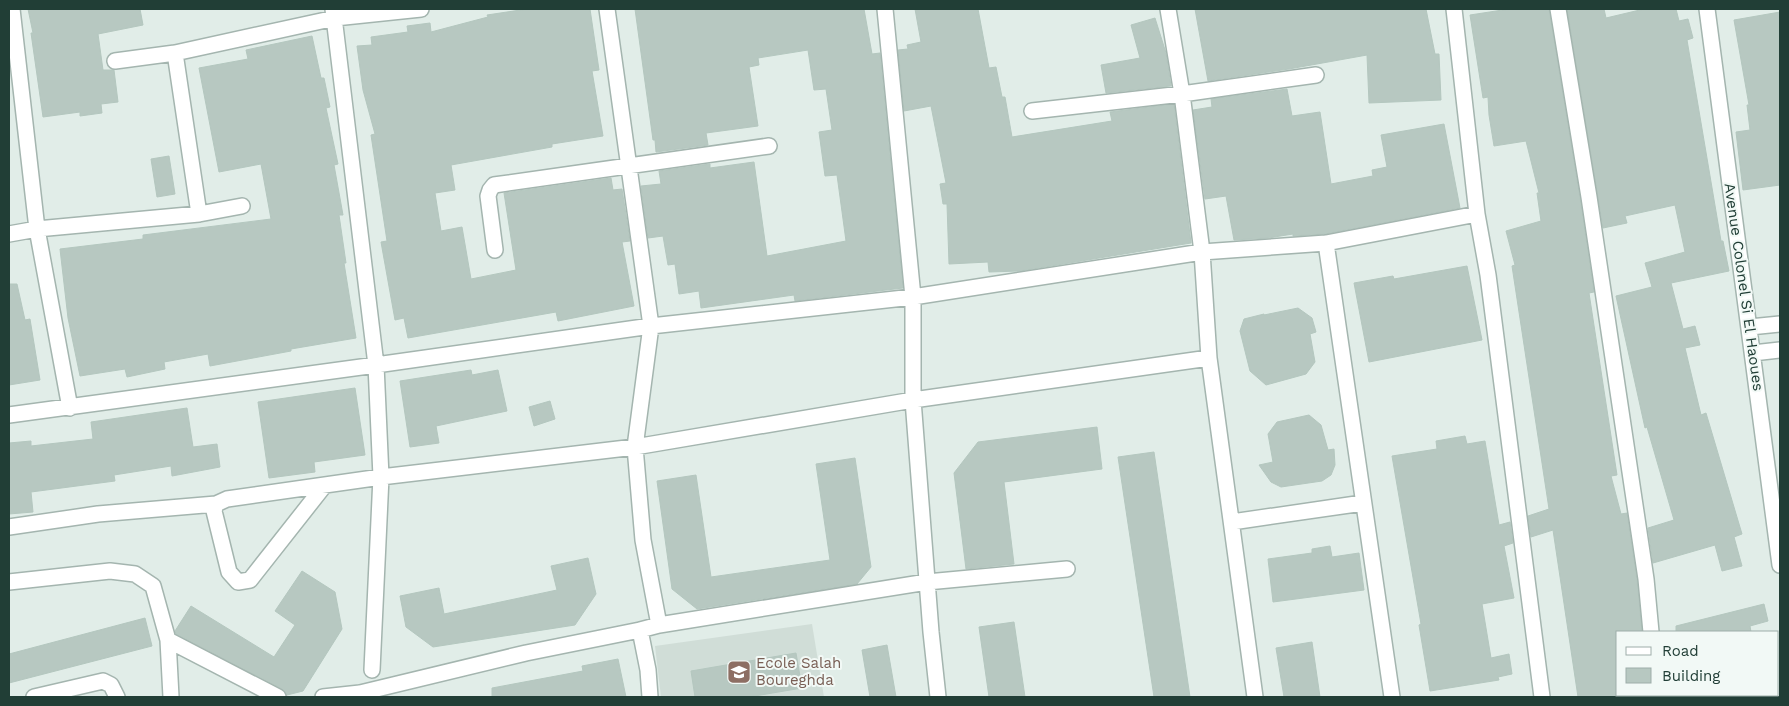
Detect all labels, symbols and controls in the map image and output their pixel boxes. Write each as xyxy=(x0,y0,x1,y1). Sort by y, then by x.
street label: Avenue Colonel Si El Haoues xyxy=(1720,182,1768,392)
legend xyxy=(1616,631,1779,696)
text: Road xyxy=(1662,642,1699,660)
place label: Ecole Salah Boureghda xyxy=(756,654,841,689)
school or university icon: Ecole Salah Boureghda xyxy=(726,659,752,685)
text: Building xyxy=(1662,667,1720,685)

